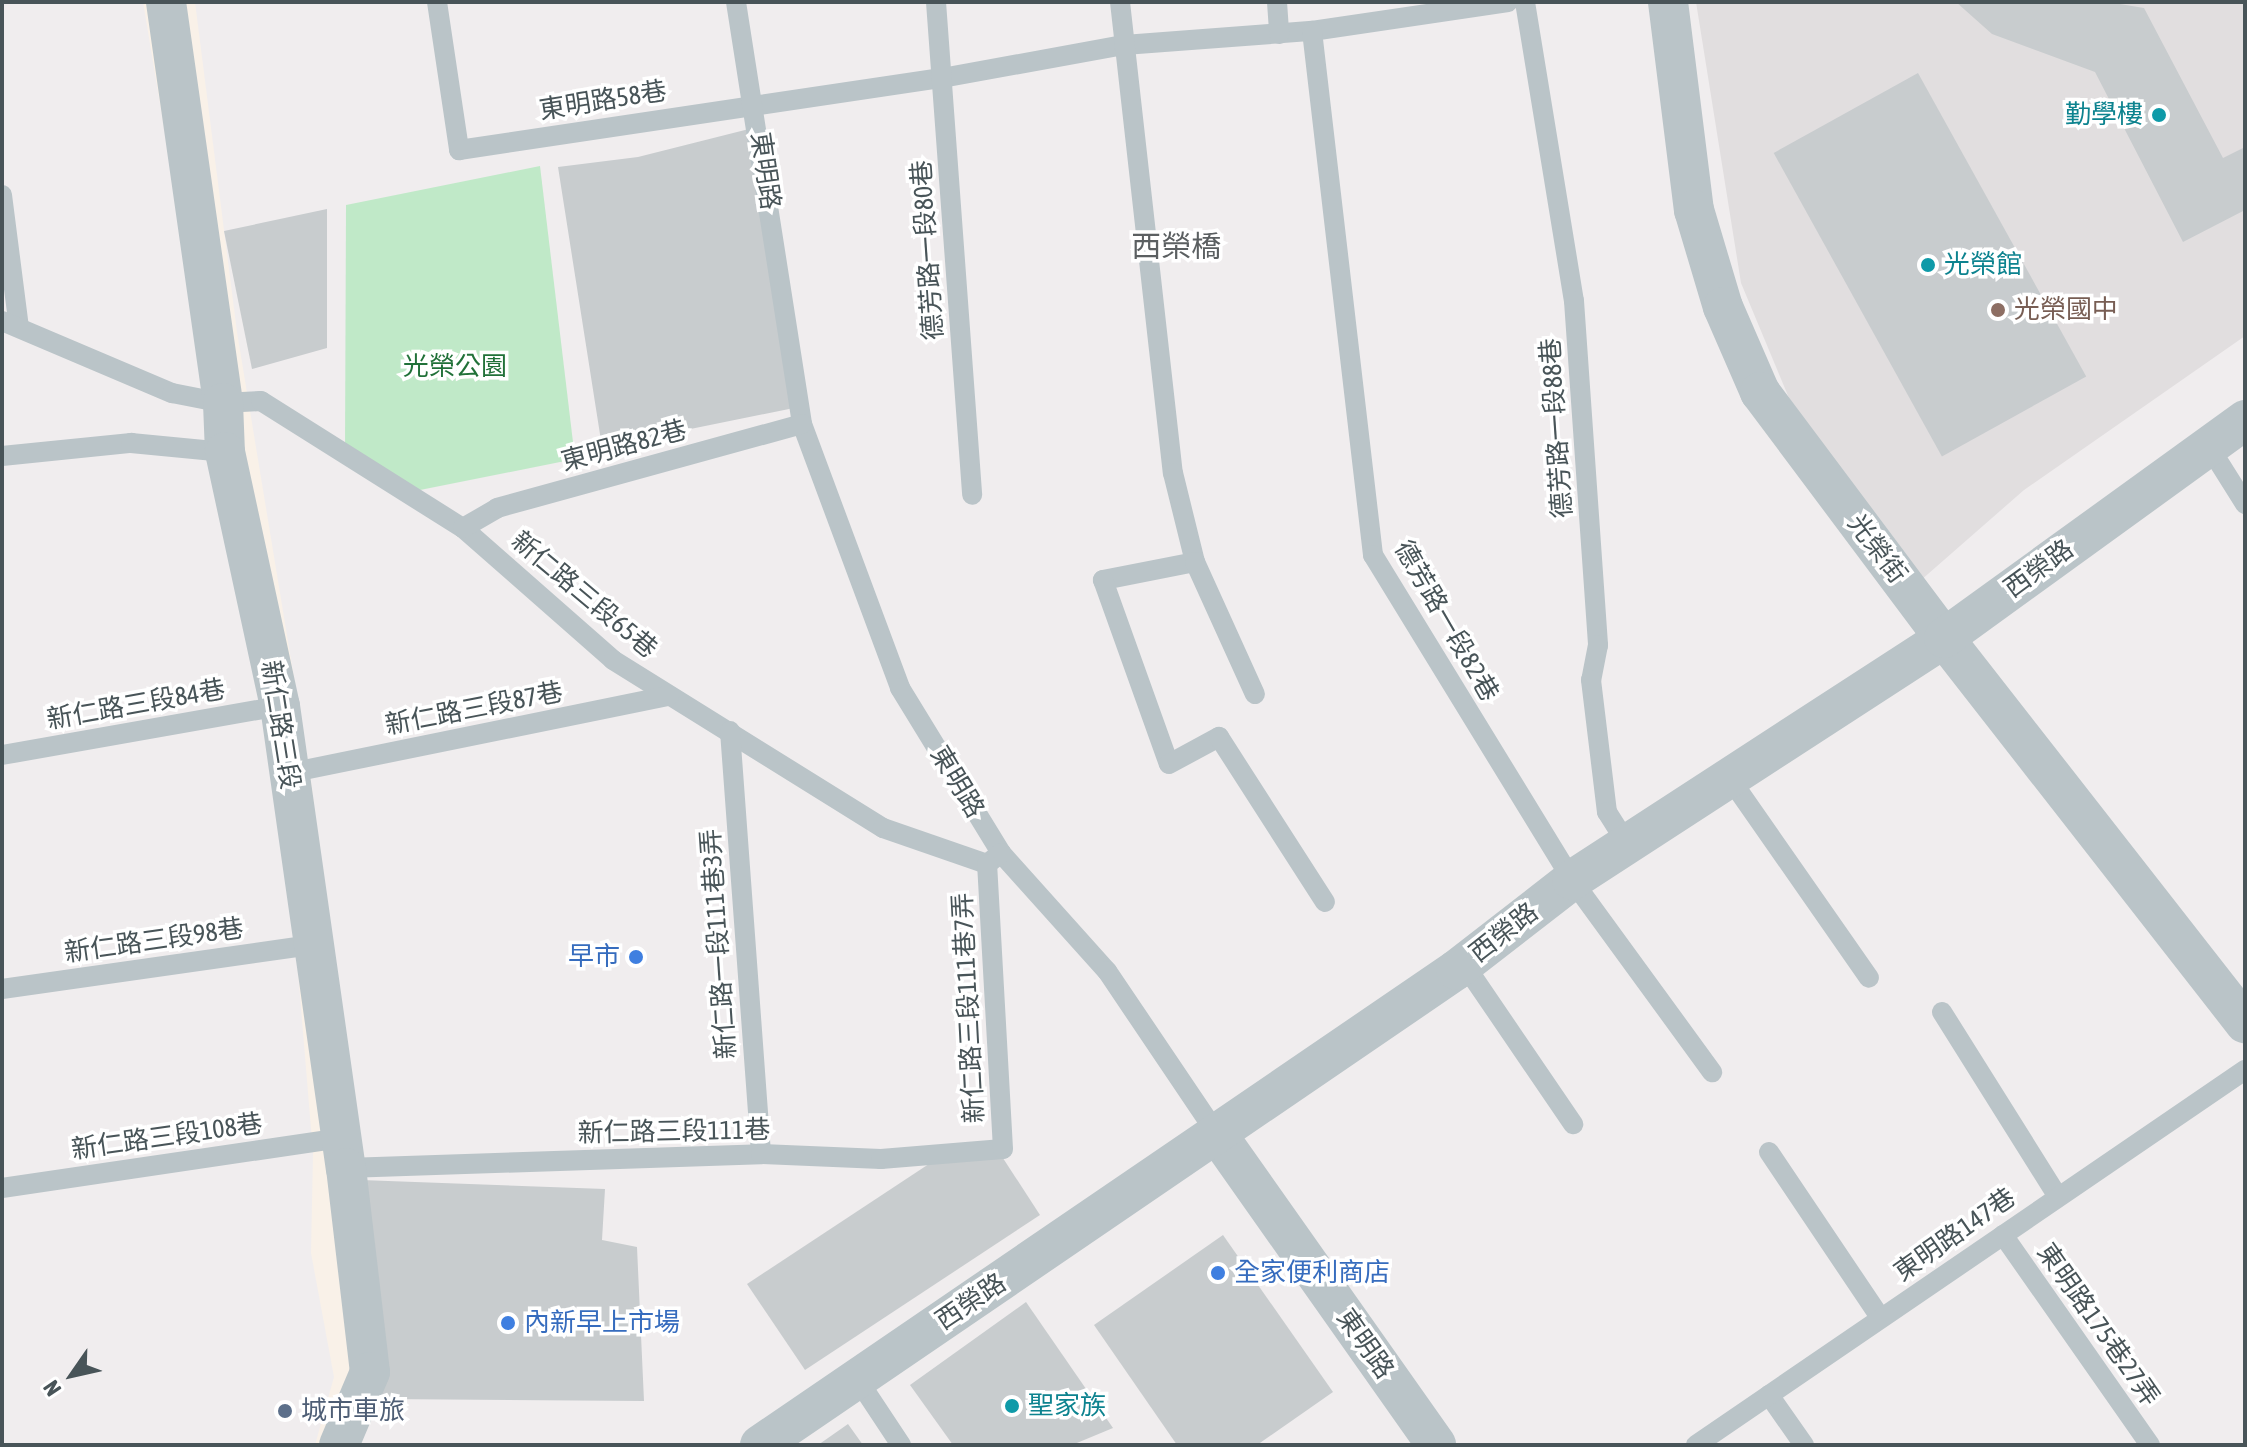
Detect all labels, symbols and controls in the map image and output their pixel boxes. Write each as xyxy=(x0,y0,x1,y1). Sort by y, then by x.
street label: 東明路58巷 xyxy=(537,76,669,126)
place label: 勤學樓 xyxy=(2065,99,2143,131)
marker: 勤學樓 xyxy=(2150,106,2168,124)
street label: 東明路 xyxy=(744,130,786,212)
street label: 德芳路一段80巷 xyxy=(906,159,950,341)
district label: 西榮橋 xyxy=(1131,228,1221,264)
place label: 光榮館 xyxy=(1944,249,2022,281)
marker: 光榮館 xyxy=(1919,256,1937,274)
place label: 光榮國中 xyxy=(2014,294,2118,326)
marker: 光榮國中 xyxy=(1989,301,2007,319)
street label: 德芳路一段88巷 xyxy=(1535,337,1579,519)
park label: 光榮公園 xyxy=(403,351,507,383)
street label: 東明路82巷 xyxy=(558,414,690,478)
street label: 光榮街 xyxy=(1841,508,1913,590)
street label: 新仁路三段65巷 xyxy=(505,525,663,665)
street label: 西榮路 xyxy=(1998,533,2080,605)
street label: 德芳路一段82巷 xyxy=(1387,535,1505,707)
street label: 新仁路三段 xyxy=(254,658,306,792)
street label: 新仁路三段84巷 xyxy=(44,674,228,736)
street label: 新仁路三段87巷 xyxy=(382,676,566,742)
street label: 東明路 xyxy=(924,741,990,823)
street label: 新仁路一段111巷3弄 xyxy=(695,828,743,1060)
street label: 新仁路三段111巷7弄 xyxy=(947,892,991,1124)
street label: 西榮路 xyxy=(1464,897,1544,969)
street label: 新仁路三段98巷 xyxy=(62,913,246,969)
place label: 早市 xyxy=(568,941,620,973)
marker: 早市 xyxy=(627,948,645,966)
street label: 新仁路三段108巷 xyxy=(69,1108,265,1166)
street label: 新仁路三段111巷 xyxy=(577,1115,771,1149)
street label: 東明路147巷 xyxy=(1888,1182,2022,1288)
street label: 東明路175巷27弄 xyxy=(2030,1238,2166,1412)
place label: 全家便利商店 xyxy=(1234,1257,1390,1289)
marker: 全家便利商店 xyxy=(1209,1264,1227,1282)
street label: 西榮路 xyxy=(930,1267,1012,1337)
street label: 東明路 xyxy=(1330,1303,1400,1385)
place label: 內新早上市場 xyxy=(524,1307,680,1339)
marker: 內新早上市場 xyxy=(499,1314,517,1332)
north arrow xyxy=(32,1335,112,1415)
text: N xyxy=(38,1376,67,1401)
place label: 聖家族 xyxy=(1028,1390,1106,1422)
place label: 城市車旅 xyxy=(301,1395,405,1427)
marker: 聖家族 xyxy=(1003,1397,1021,1415)
marker: 城市車旅 xyxy=(276,1402,294,1420)

